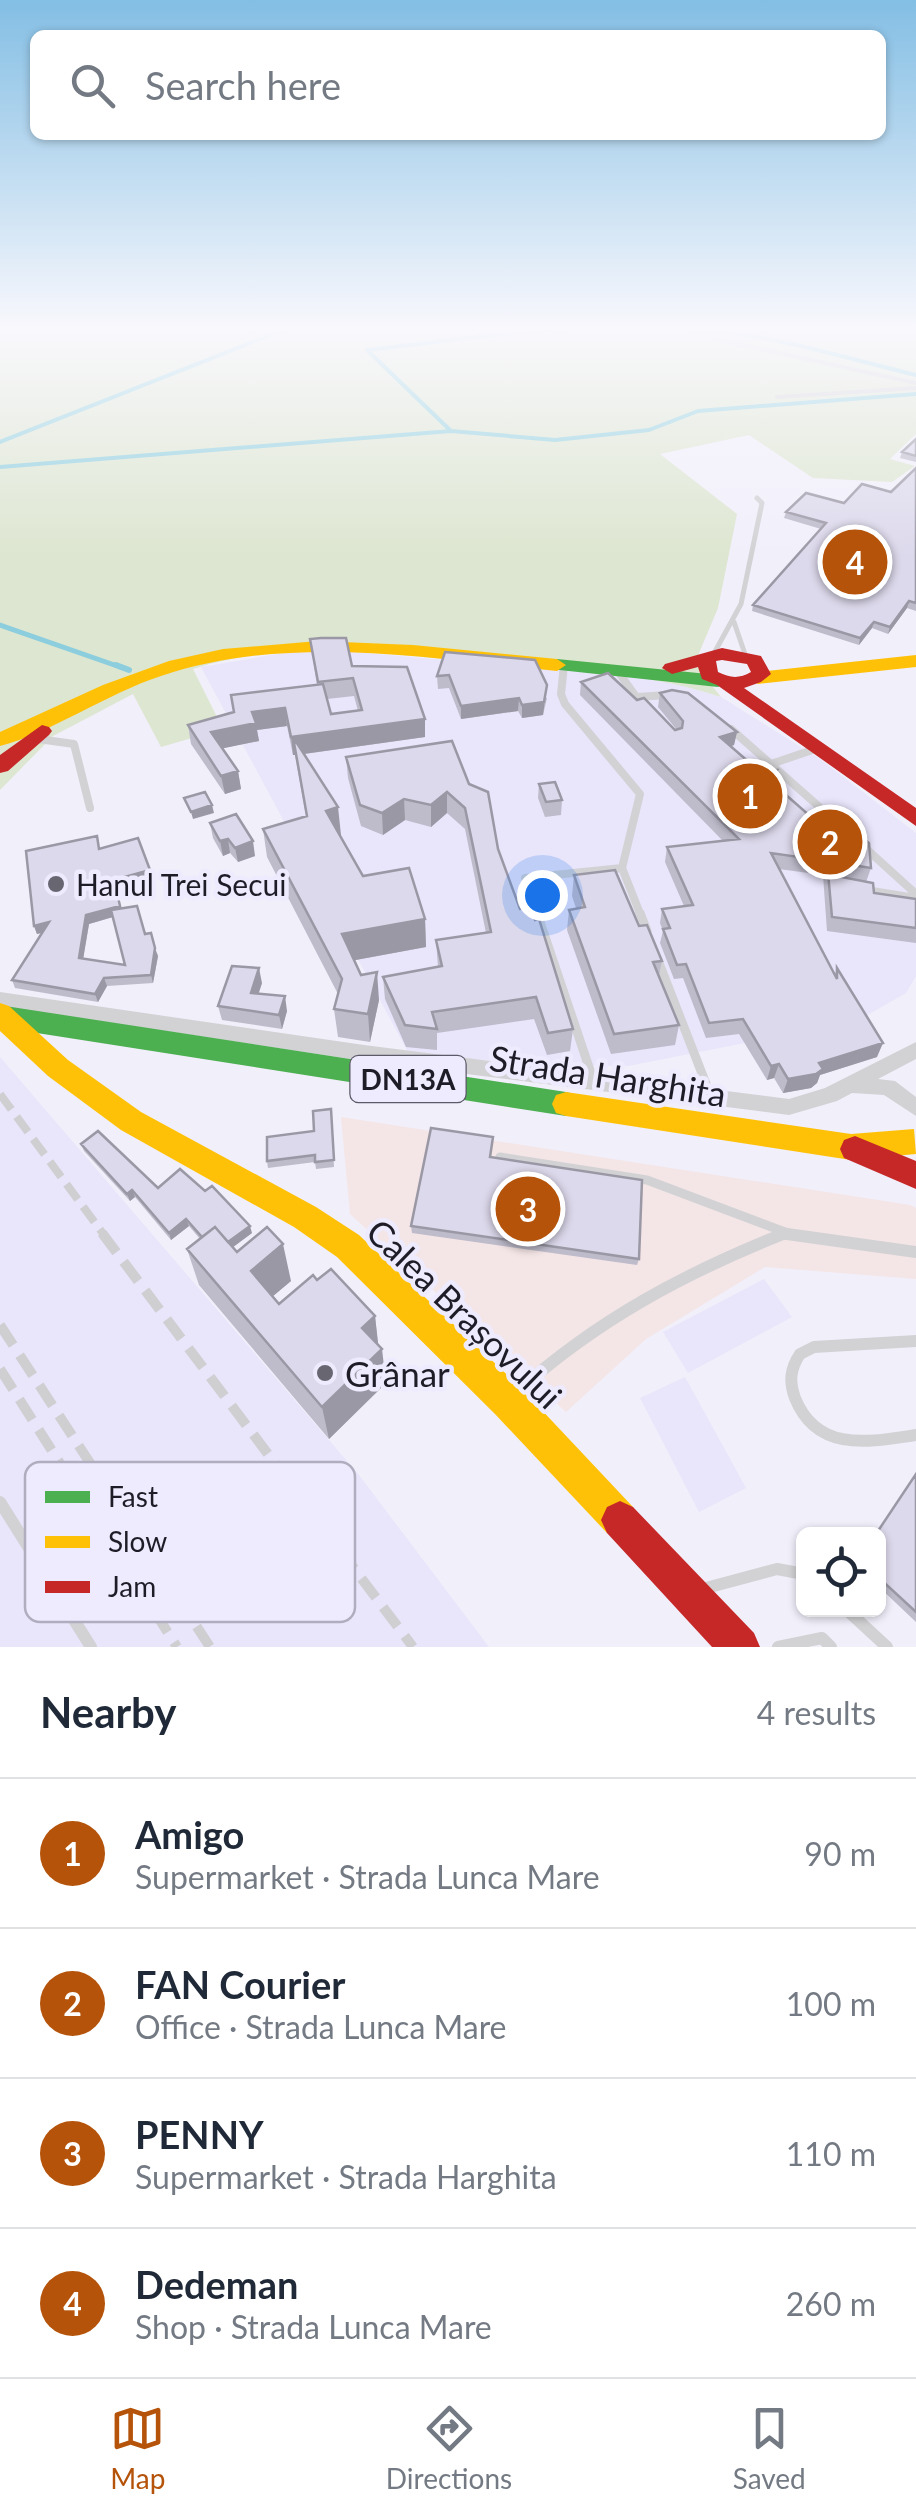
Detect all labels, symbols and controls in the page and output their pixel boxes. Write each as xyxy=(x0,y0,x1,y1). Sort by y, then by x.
search box xyxy=(30,30,886,140)
icon: search xyxy=(65,58,120,113)
text: Search here xyxy=(145,62,341,108)
pin: 4 xyxy=(822,524,888,600)
pin: 1 xyxy=(718,758,782,834)
pin: 2 xyxy=(798,804,862,880)
place label: Hanul Trei Secui xyxy=(76,866,286,902)
your location xyxy=(517,870,568,921)
marker: Hanul Trei Secui xyxy=(45,873,67,895)
street label: Strada Harghita xyxy=(487,1036,729,1114)
road number: DN13A xyxy=(350,1056,466,1102)
pin: 3 xyxy=(496,1172,560,1246)
street label: Calea Brașovului xyxy=(359,1210,571,1416)
place label: Grânar xyxy=(345,1352,450,1394)
marker: Grânar xyxy=(314,1362,336,1384)
legend xyxy=(25,1462,355,1622)
text: Fast xyxy=(108,1479,158,1513)
text: Slow xyxy=(108,1524,167,1558)
map controls xyxy=(796,1527,886,1617)
button: locate xyxy=(796,1527,886,1617)
text: Jam xyxy=(108,1569,156,1603)
text: Nearby xyxy=(40,1687,177,1737)
text: 4 results xyxy=(757,1693,876,1732)
text: Amigo xyxy=(135,1811,244,1857)
text: 1 xyxy=(63,1834,82,1873)
text: 90 m xyxy=(804,1834,876,1873)
text: Supermarket · Strada Lunca Mare xyxy=(135,1857,600,1896)
text: FAN Courier xyxy=(135,1961,345,2007)
text: 2 xyxy=(63,1984,82,2023)
text: 100 m xyxy=(786,1984,876,2023)
text: Office · Strada Lunca Mare xyxy=(135,2007,507,2046)
text: PENNY xyxy=(135,2111,264,2157)
text: 3 xyxy=(63,2134,82,2173)
text: 110 m xyxy=(786,2134,876,2173)
text: Supermarket · Strada Harghita xyxy=(135,2157,557,2196)
text: Dedeman xyxy=(135,2261,298,2307)
text: 4 xyxy=(63,2284,82,2323)
text: 260 m xyxy=(786,2284,876,2323)
text: Shop · Strada Lunca Mare xyxy=(135,2307,492,2346)
tab: Map xyxy=(110,2401,165,2495)
tab: Directions xyxy=(386,2401,512,2495)
tab: Saved xyxy=(733,2401,806,2495)

